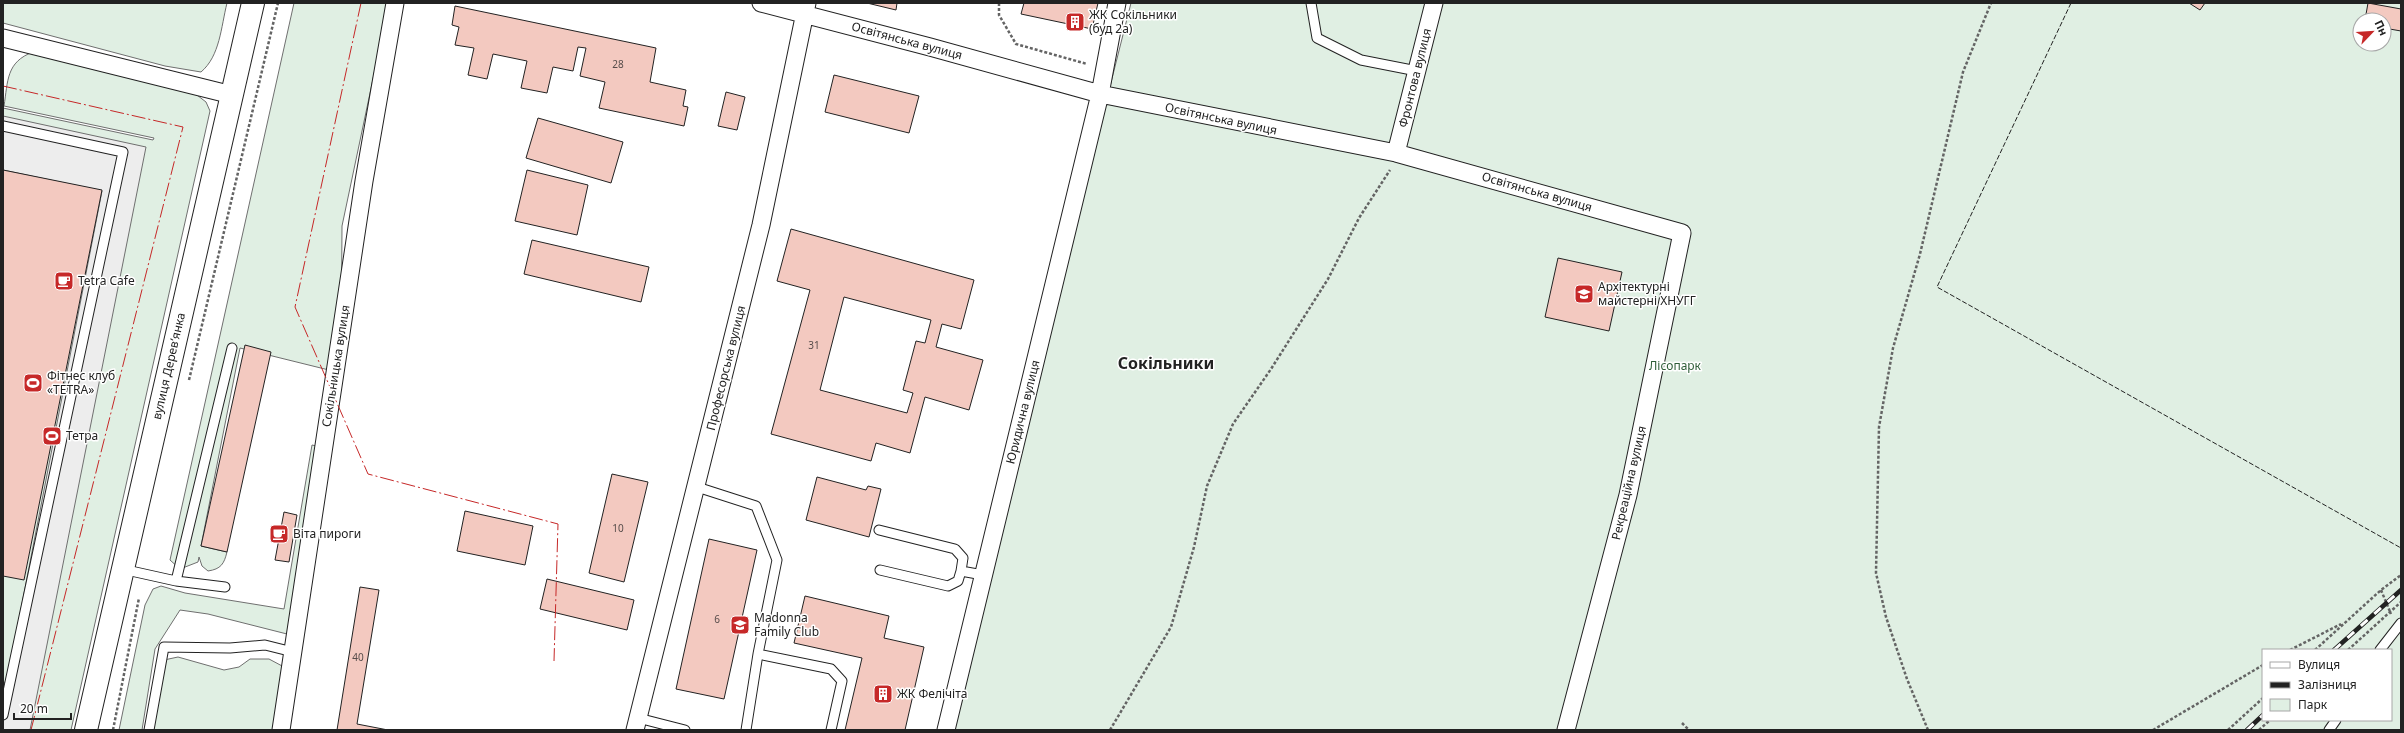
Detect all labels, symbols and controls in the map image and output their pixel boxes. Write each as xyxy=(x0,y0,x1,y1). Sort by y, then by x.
place label: ЖК Сокільники (буд 2а) xyxy=(1089,6,1177,37)
building icon: ЖК Сокільники (буд 2а) xyxy=(1064,11,1086,33)
north arrow xyxy=(2352,12,2392,52)
text: Пн xyxy=(2371,17,2392,38)
street label: Освітянська вулиця xyxy=(850,18,964,63)
street label: Фронтова вулиця xyxy=(1394,26,1435,129)
house number: 28 xyxy=(612,57,624,71)
street label: Освітянська вулиця xyxy=(1164,98,1279,139)
street label: Освітянська вулиця xyxy=(1480,168,1594,215)
cafe icon: Tetra Cafe xyxy=(53,270,75,292)
place label: Tetra Cafe xyxy=(78,272,135,289)
place label: Архітектурні майстерні ХНУГГ xyxy=(1598,278,1696,309)
school or university icon: Архітектурні майстерні ХНУГГ xyxy=(1573,283,1595,305)
street label: Сокільницька вулиця xyxy=(317,304,354,428)
street label: Професорська вулиця xyxy=(702,304,749,432)
street label: вулиця Дерев’янка xyxy=(148,311,189,421)
house number: 31 xyxy=(808,338,820,352)
district label: Сокільники xyxy=(1118,352,1214,374)
park label: Лісопарк xyxy=(1649,357,1702,374)
street label: Юридична вулиця xyxy=(1001,358,1044,466)
place label: Фітнес клуб «TETRA» xyxy=(47,367,115,398)
sports icon: Фітнес клуб «TETRA» xyxy=(22,372,44,394)
street label: Рекреаційна вулиця xyxy=(1607,424,1650,542)
sports icon: Тетра xyxy=(41,425,63,447)
place label: Тетра xyxy=(66,427,98,444)
house number: 10 xyxy=(612,521,624,535)
cafe icon: Віта пироги xyxy=(268,523,290,545)
place label: Віта пироги xyxy=(293,525,361,542)
place label: Madonna Family Club xyxy=(754,609,819,640)
house number: 6 xyxy=(714,612,720,626)
school or university icon: Madonna Family Club xyxy=(729,614,751,636)
legend xyxy=(2262,649,2392,721)
house number: 40 xyxy=(352,650,364,664)
text: Вулиця xyxy=(2298,656,2340,673)
text: Залізниця xyxy=(2298,676,2357,693)
building icon: ЖК Фелічіта xyxy=(872,683,894,705)
place label: ЖК Фелічіта xyxy=(897,685,967,702)
scale bar xyxy=(14,695,71,721)
text: Парк xyxy=(2298,696,2328,713)
text: 20 m xyxy=(20,700,48,717)

